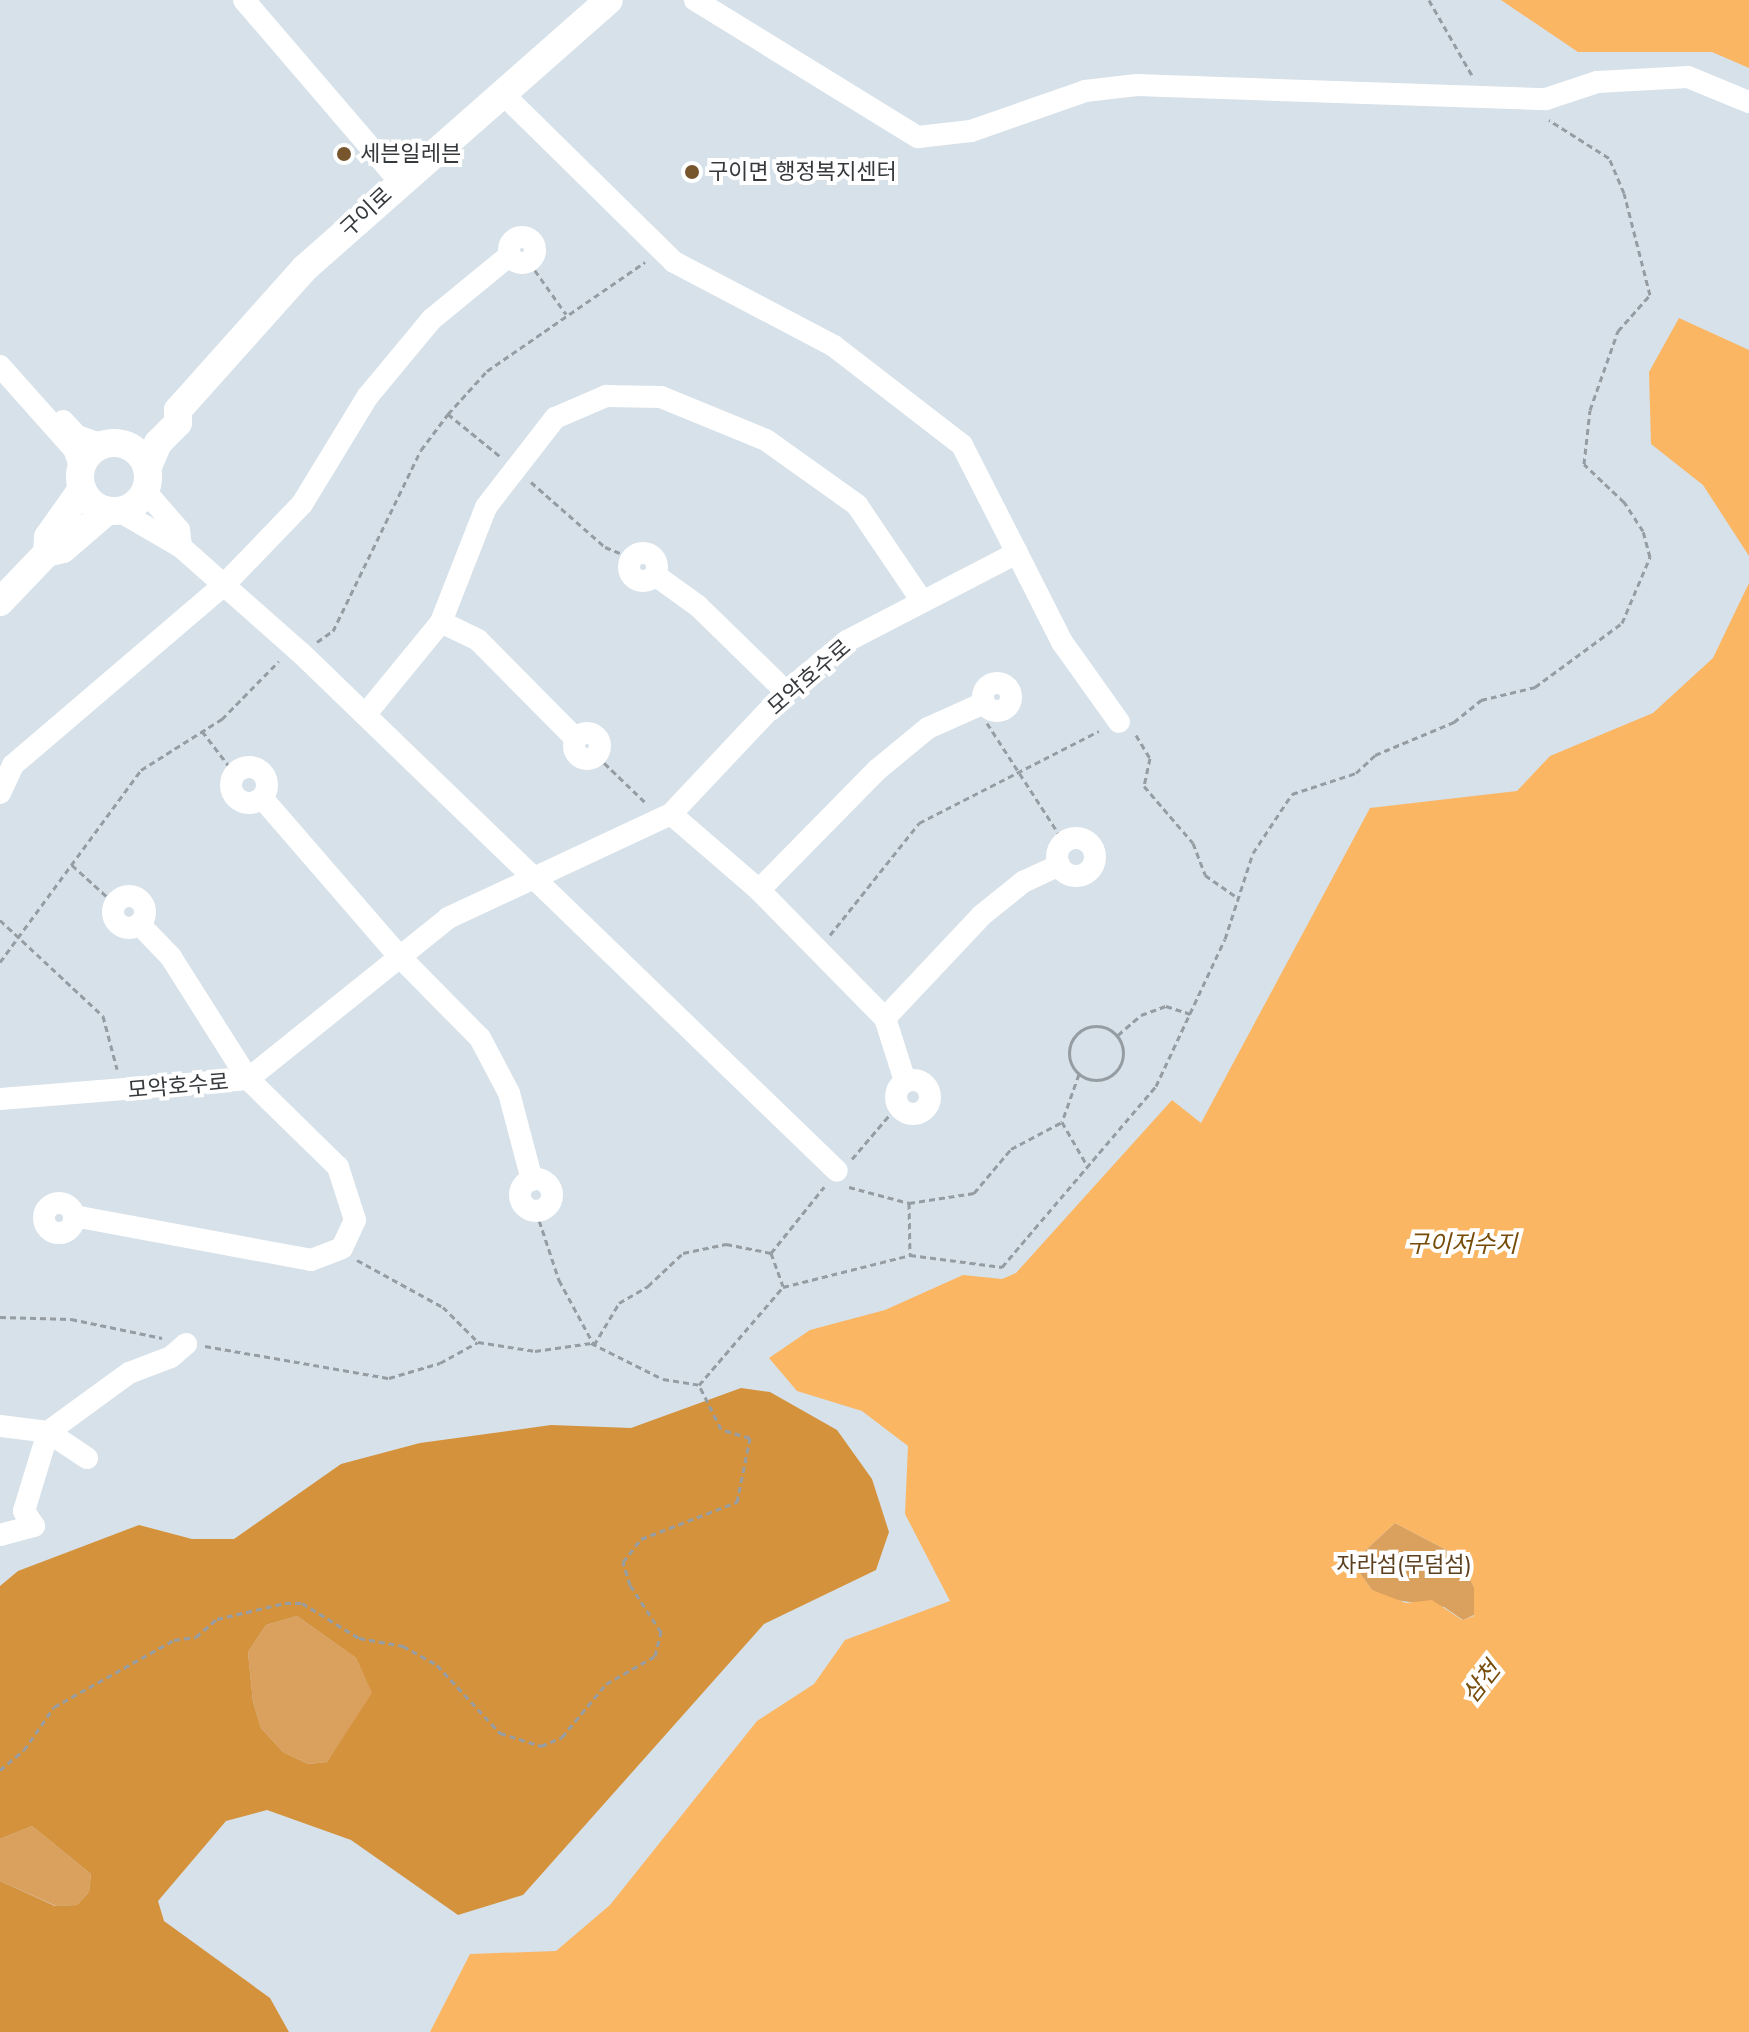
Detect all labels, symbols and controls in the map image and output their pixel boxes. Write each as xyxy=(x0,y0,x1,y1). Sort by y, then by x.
place label: 세븐일레븐 xyxy=(360,141,461,167)
marker: 세븐일레븐 xyxy=(335,145,353,163)
place label: 구이면 행정복지센터 xyxy=(708,159,897,185)
marker: 구이면 행정복지센터 xyxy=(683,163,701,181)
street label: 구이로 xyxy=(335,182,397,242)
street label: 모악호수로 xyxy=(762,634,856,720)
street label: 모악호수로 xyxy=(126,1068,230,1104)
water label: 구이저수지 xyxy=(1407,1230,1517,1258)
park label: 자라섬(무덤섬) xyxy=(1336,1552,1472,1578)
water label: 삼천 xyxy=(1456,1656,1506,1708)

